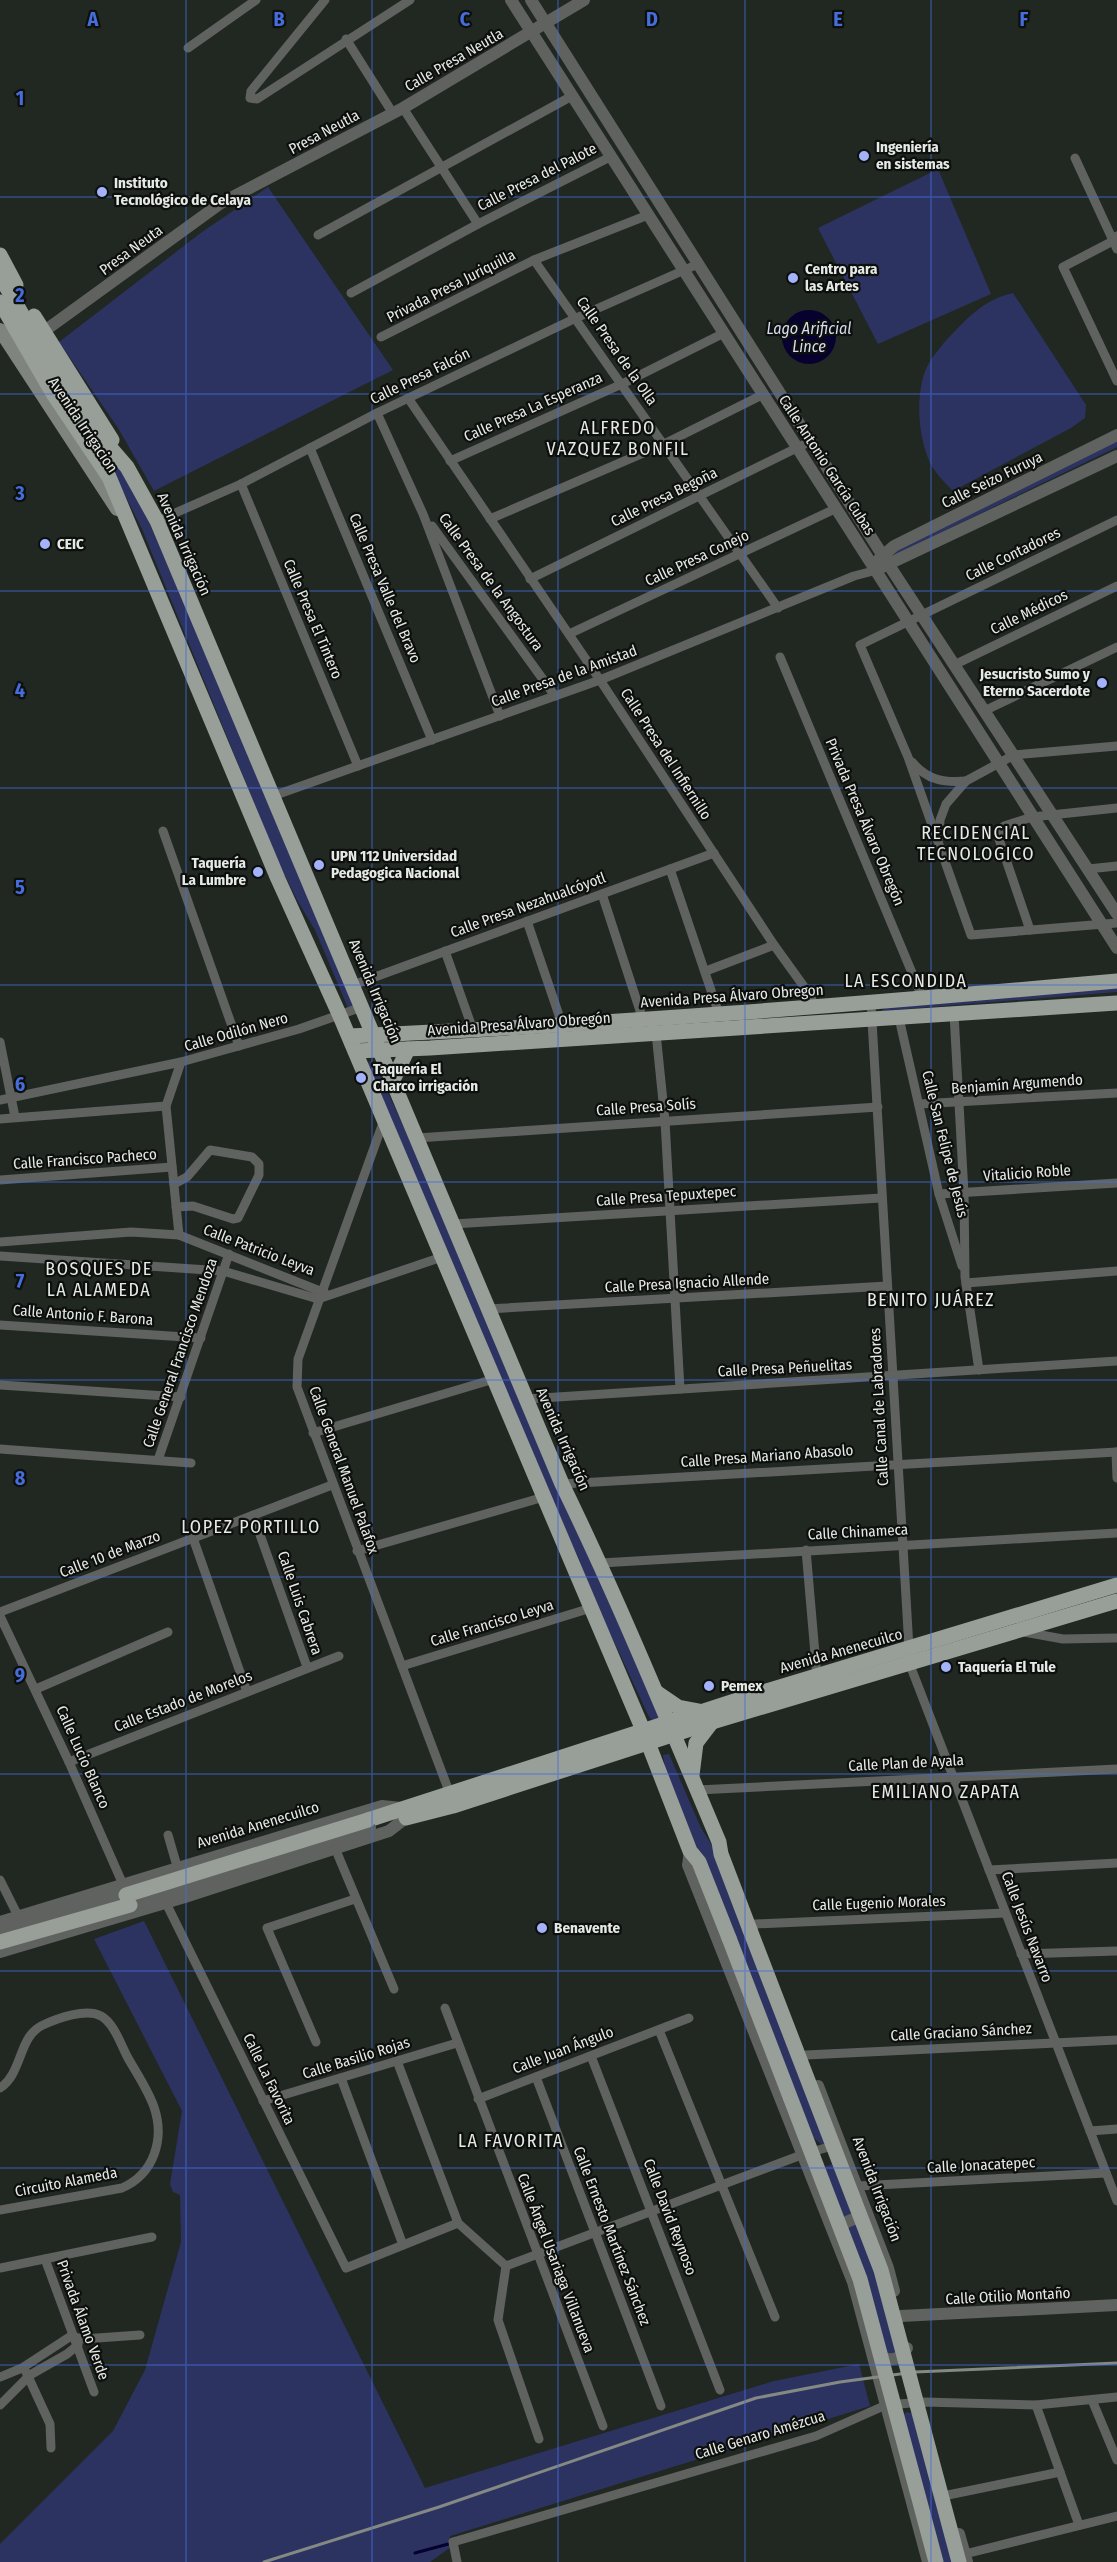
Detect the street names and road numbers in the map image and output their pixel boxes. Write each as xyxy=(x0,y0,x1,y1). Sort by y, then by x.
street label: Calle Presa Neutla xyxy=(402,25,506,95)
street label: Presa Neutla xyxy=(286,106,362,158)
street label: Calle Presa del Palote xyxy=(474,139,600,215)
street label: Presa Neuta xyxy=(96,221,166,279)
street label: Privada Presa Juriquilla xyxy=(384,246,518,326)
street label: Calle Presa de la Olla xyxy=(573,293,661,409)
street label: Calle Presa Falcón xyxy=(367,344,473,408)
street label: Calle Presa La Esperanza xyxy=(461,368,605,446)
street label: Avenida Irrigacion xyxy=(45,374,121,476)
street label: Calle Antonio García Cubas xyxy=(775,392,879,538)
street label: Calle Seizo Furuya xyxy=(939,448,1045,512)
street label: Calle Presa Begoña xyxy=(608,463,720,531)
street label: Avenida Irrigación xyxy=(153,490,215,598)
street label: Calle Presa Valle del Bravo xyxy=(345,510,425,666)
street label: Calle Presa de la Angostura xyxy=(435,510,547,654)
street label: Calle Contadores xyxy=(963,523,1063,585)
street label: Calle Presa Conejo xyxy=(642,526,752,590)
street label: Calle Presa El Tintero xyxy=(280,556,346,682)
street label: Calle Médicos xyxy=(987,586,1071,638)
street label: Calle Presa de la Amistad xyxy=(489,641,639,711)
street label: Calle Presa del Infiernillo xyxy=(617,685,715,823)
street label: Privada Presa Álvaro Obregón xyxy=(822,736,908,908)
street label: Calle Presa Nezahualcóyotl xyxy=(448,868,608,941)
street label: Avenida Irrigación xyxy=(345,936,405,1046)
street label: Avenida Presa Álvaro Obregon xyxy=(640,981,824,1011)
street label: Calle Odilón Nero xyxy=(182,1009,290,1055)
street label: Avenida Presa Álvaro Obregón xyxy=(427,1009,611,1039)
street label: Calle San Felipe de Jesús xyxy=(918,1069,972,1219)
street label: Benjamín Argumendo xyxy=(951,1070,1083,1098)
street label: Calle Presa Solís xyxy=(596,1095,696,1119)
street label: Calle Francisco Pacheco xyxy=(13,1145,157,1173)
street label: Vitalicio Roble xyxy=(983,1161,1071,1185)
street label: Calle Presa Tepuxtepec xyxy=(595,1182,737,1210)
street label: Calle Patricio Leyva xyxy=(201,1221,317,1279)
street label: Calle General Francisco Mendoza xyxy=(139,1256,221,1450)
street label: Calle Presa Ignacio Allende xyxy=(604,1270,770,1296)
street label: Calle Antonio F. Barona xyxy=(12,1301,154,1329)
street label: Calle Canal de Labradores xyxy=(866,1327,892,1487)
street label: Calle Presa Peñuelitas xyxy=(717,1355,853,1381)
street label: Calle General Manuel Palafox xyxy=(305,1384,383,1557)
street label: Avenida Irrigación xyxy=(532,1385,594,1493)
street label: Calle Presa Mariano Abasolo xyxy=(680,1441,854,1471)
street label: Calle Chinameca xyxy=(807,1520,909,1544)
street label: Calle 10 de Marzo xyxy=(57,1526,163,1581)
street label: Calle Luis Cabrera xyxy=(274,1549,326,1657)
street label: Calle Francisco Leyva xyxy=(428,1596,556,1650)
street label: Avenida Anenecuilco xyxy=(778,1625,905,1677)
street label: Calle Estado de Morelos xyxy=(111,1666,255,1736)
street label: Calle Lucio Blanco xyxy=(52,1703,114,1811)
street label: Calle Plan de Ayala xyxy=(848,1751,964,1775)
street label: Avenida Anenecuilco xyxy=(195,1798,321,1852)
street label: Calle Jesús Navarro xyxy=(998,1869,1056,1985)
street label: Calle Eugenio Morales xyxy=(812,1892,946,1914)
street label: Calle Graciano Sánchez xyxy=(890,2019,1032,2045)
street label: Calle Juan Ángulo xyxy=(510,2022,616,2077)
street label: Calle La Favorita xyxy=(239,2030,299,2128)
street label: Calle Basilio Rojas xyxy=(300,2033,412,2083)
street label: Avenida Irrigación xyxy=(849,2134,905,2244)
street label: Calle Ernesto Martínez Sánchez xyxy=(570,2144,655,2328)
street label: Calle Jonacatepec xyxy=(926,2153,1036,2177)
street label: Calle David Reynoso xyxy=(640,2156,701,2278)
street label: Circuito Alameda xyxy=(13,2163,119,2201)
street label: Calle Ángel Usariaga Villanueva xyxy=(513,2171,599,2355)
street label: Privada Álamo Verde xyxy=(53,2258,113,2382)
street label: Calle Otilio Montaño xyxy=(945,2284,1071,2308)
street label: Calle Genaro Amézcua xyxy=(693,2407,827,2463)

